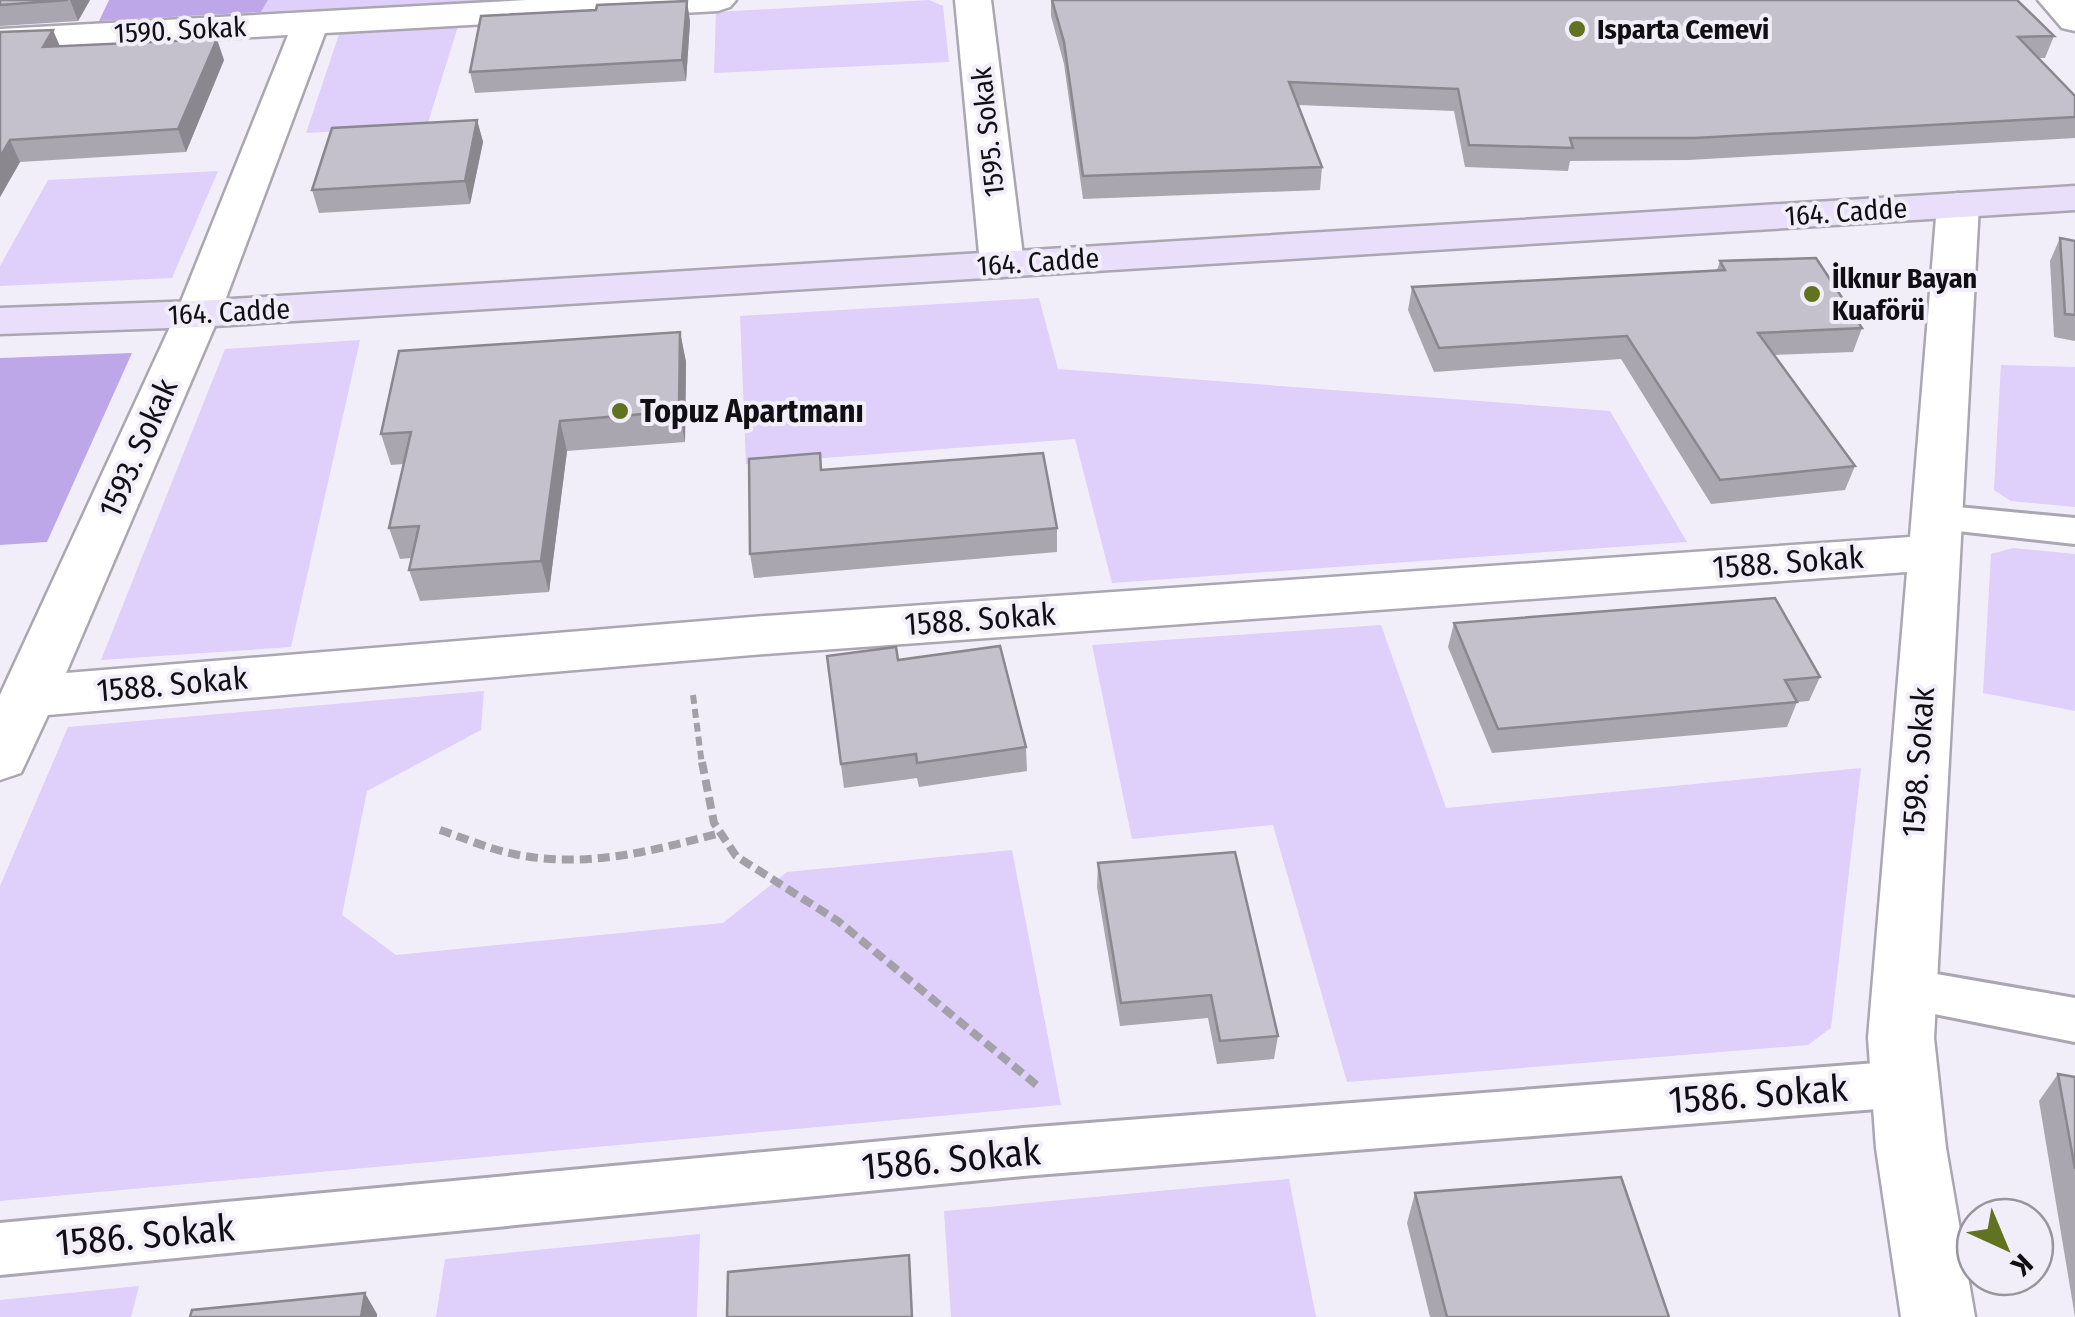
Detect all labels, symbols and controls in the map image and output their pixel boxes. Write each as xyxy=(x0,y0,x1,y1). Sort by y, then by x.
street label: 1590. Sokak xyxy=(113,10,248,50)
place label: Isparta Cemevi xyxy=(1597,13,1769,46)
marker: Isparta Cemevi xyxy=(1566,18,1588,40)
street label: 1595. Sokak xyxy=(965,65,1011,199)
street label: 164. Cadde xyxy=(1784,191,1908,233)
street label: 164. Cadde xyxy=(976,241,1100,283)
place label: İlknur Bayan Kuaförü xyxy=(1832,262,1977,327)
marker: İlknur Bayan Kuaförü xyxy=(1801,283,1823,305)
street label: 164. Cadde xyxy=(167,292,291,332)
street label: 1593. Sokak xyxy=(91,373,186,523)
place label: Topuz Apartmanı xyxy=(640,392,864,430)
marker: Topuz Apartmanı xyxy=(609,400,631,422)
street label: 1588. Sokak xyxy=(1711,538,1865,586)
street label: 1588. Sokak xyxy=(903,595,1057,643)
street label: 1588. Sokak xyxy=(95,658,249,710)
street label: 1598. Sokak xyxy=(1894,686,1942,838)
street label: 1586. Sokak xyxy=(1667,1065,1849,1123)
street label: 1586. Sokak xyxy=(860,1128,1043,1190)
north arrow xyxy=(1955,1197,2055,1297)
street label: 1586. Sokak xyxy=(54,1204,237,1266)
text: K xyxy=(2004,1247,2039,1283)

